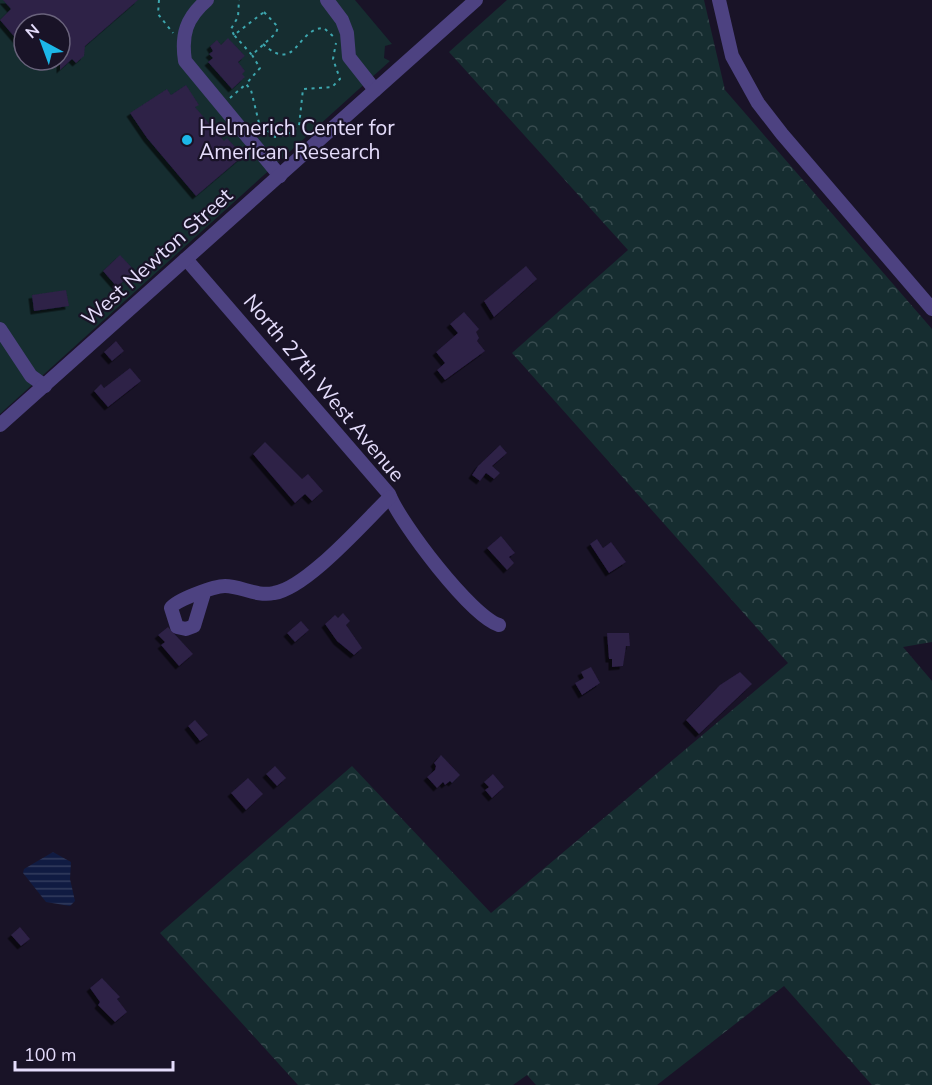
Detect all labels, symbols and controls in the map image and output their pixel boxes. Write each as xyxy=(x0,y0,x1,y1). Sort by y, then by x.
north arrow xyxy=(12,12,72,72)
text: N xyxy=(21,19,45,44)
place label: Helmerich Center for American Research xyxy=(199,114,395,166)
marker: Helmerich Center for American Research xyxy=(180,133,194,147)
street label: West Newton Street xyxy=(76,181,239,332)
street label: North 27th West Avenue xyxy=(237,288,411,488)
scale bar xyxy=(15,1034,172,1072)
text: 100 m xyxy=(24,1043,76,1067)

